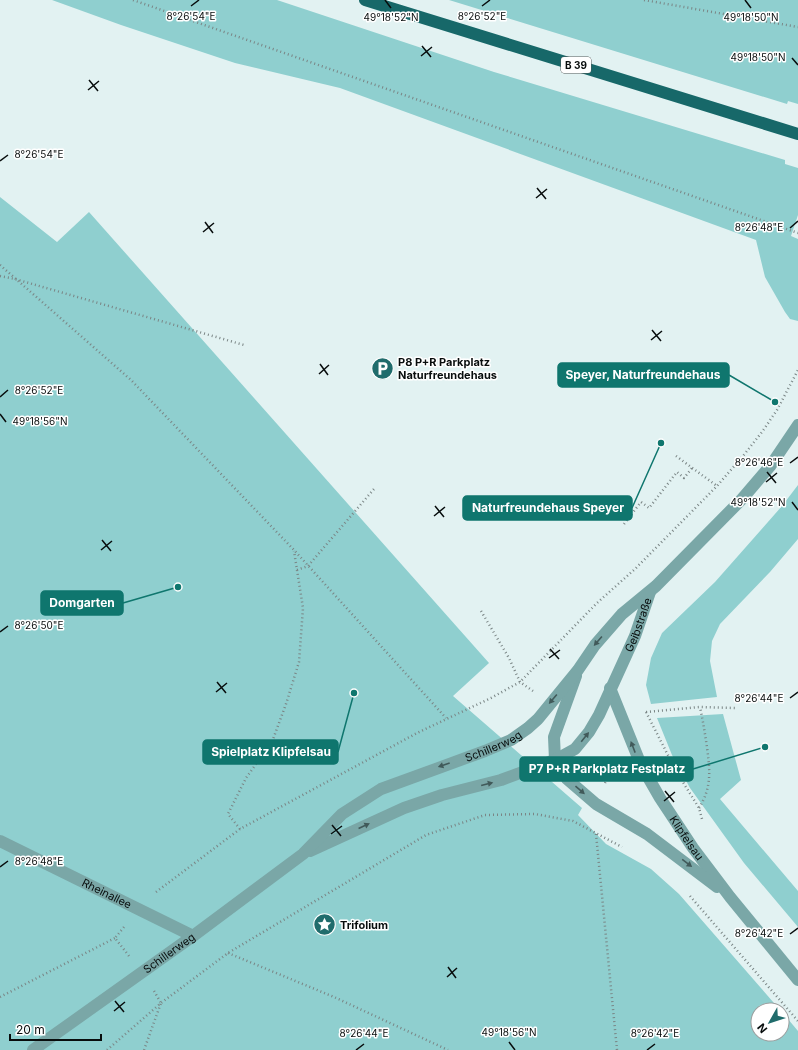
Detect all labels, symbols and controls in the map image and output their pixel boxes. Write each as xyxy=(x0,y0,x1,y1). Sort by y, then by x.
text: 8°26'54"E xyxy=(166,10,216,22)
text: 8°26'52"E xyxy=(458,10,506,22)
text: 49°18'52"N xyxy=(364,11,418,23)
text: 49°18'50"N xyxy=(723,11,779,23)
text: 49°18'50"N xyxy=(730,51,786,63)
road number: B 39 xyxy=(561,57,591,73)
text: 8°26'54"E xyxy=(14,148,64,160)
text: 8°26'48"E xyxy=(735,221,783,233)
parking icon: P8 P+R Parkplatz Naturfreundehaus xyxy=(370,355,396,381)
place label: P8 P+R Parkplatz Naturfreundehaus xyxy=(398,355,497,382)
callout: Speyer, Naturfreundehaus xyxy=(558,363,729,387)
text: Speyer, Naturfreundehaus xyxy=(565,367,721,382)
text: 8°26'52"E xyxy=(15,384,63,396)
text: 49°18'56"N xyxy=(13,415,67,427)
text: 8°26'46"E xyxy=(735,456,783,468)
callout: Naturfreundehaus Speyer xyxy=(463,496,632,520)
text: 49°18'52"N xyxy=(731,496,785,508)
text: Naturfreundehaus Speyer xyxy=(472,500,624,515)
callout: Domgarten xyxy=(41,591,123,615)
text: Domgarten xyxy=(49,595,115,610)
street label: Geibstraße xyxy=(622,596,655,654)
text: 8°26'50"E xyxy=(15,619,63,631)
one-way arrow xyxy=(594,635,603,646)
text: 8°26'44"E xyxy=(735,692,783,704)
one-way arrow xyxy=(548,694,557,705)
street label: Schillerweg xyxy=(463,728,524,765)
one-way arrow xyxy=(581,731,590,742)
callout: Spielplatz Klipfelsau xyxy=(203,740,338,764)
one-way arrow xyxy=(630,740,636,752)
text: Spielplatz Klipfelsau xyxy=(211,744,331,759)
callout: P7 P+R Parkplatz Festplatz xyxy=(520,757,693,781)
text: P7 P+R Parkplatz Festplatz xyxy=(529,761,685,776)
one-way arrow xyxy=(438,763,450,769)
one-way arrow xyxy=(481,780,493,786)
one-way arrow xyxy=(575,785,585,794)
street label: Klipfelsau xyxy=(667,813,707,863)
one-way arrow xyxy=(359,823,370,829)
text: 8°26'48"E xyxy=(15,855,63,867)
one-way arrow xyxy=(681,859,692,867)
street label: Rheinallee xyxy=(80,875,134,912)
place icon: Trifolium xyxy=(311,912,337,938)
place label: Trifolium xyxy=(340,918,388,932)
text: 8°26'42"E xyxy=(735,927,783,939)
street label: Schillerweg xyxy=(140,930,198,976)
north arrow xyxy=(750,1002,790,1042)
scale bar xyxy=(10,1016,101,1042)
text: N xyxy=(754,1021,770,1036)
text: 20 m xyxy=(16,1022,45,1037)
text: 49°18'56"N xyxy=(482,1026,536,1038)
text: 8°26'44"E xyxy=(340,1027,388,1039)
text: 8°26'42"E xyxy=(631,1027,679,1039)

